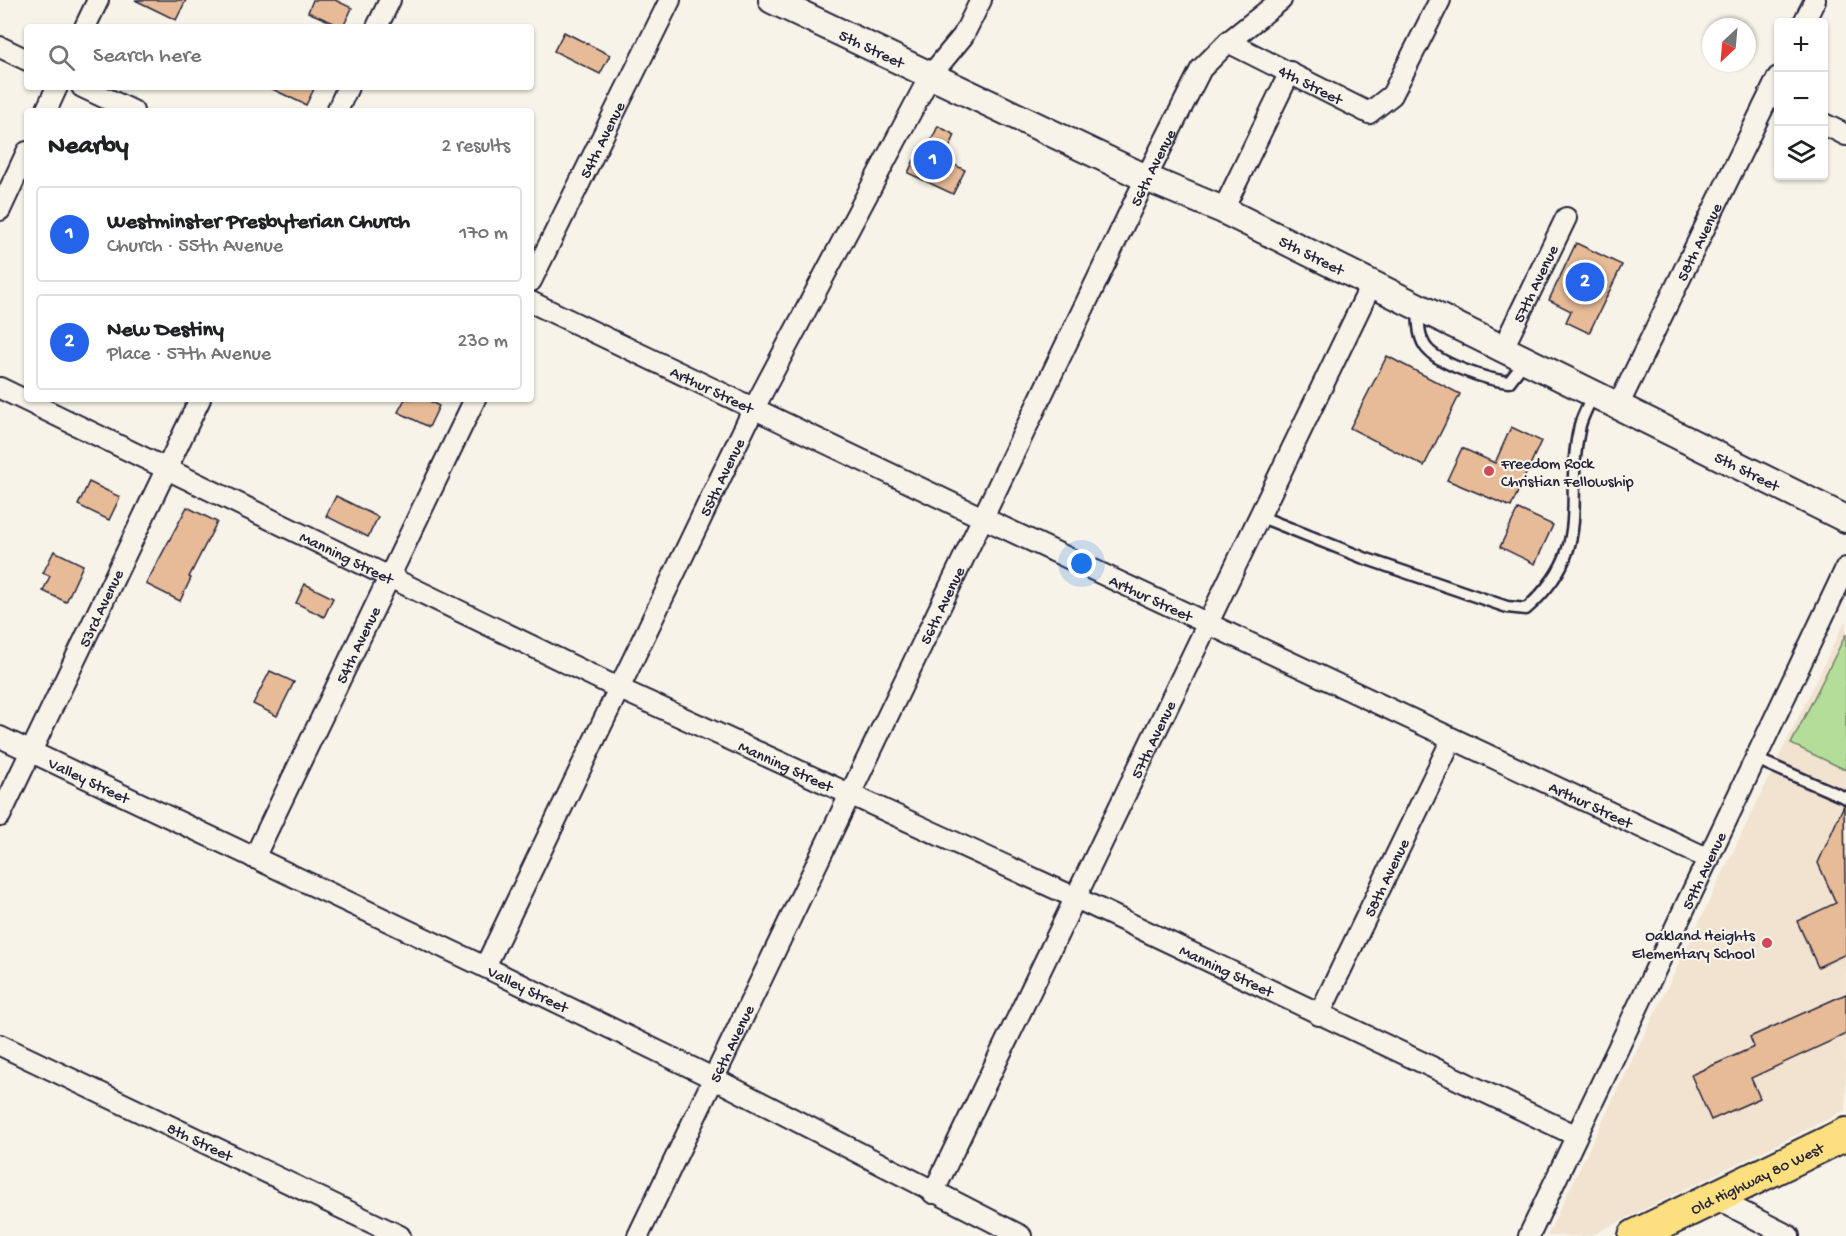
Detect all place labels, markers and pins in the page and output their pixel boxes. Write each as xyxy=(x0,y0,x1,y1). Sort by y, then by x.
pin: 1 xyxy=(914,138,952,182)
pin: 2 xyxy=(1566,260,1604,304)
place label: Freedom Rock Christian Fellowship xyxy=(1500,456,1634,493)
marker: Freedom Rock Christian Fellowship xyxy=(1482,464,1496,478)
place label: Oakland Heights Elementary School xyxy=(1632,928,1756,965)
marker: Oakland Heights Elementary School xyxy=(1760,936,1774,950)

